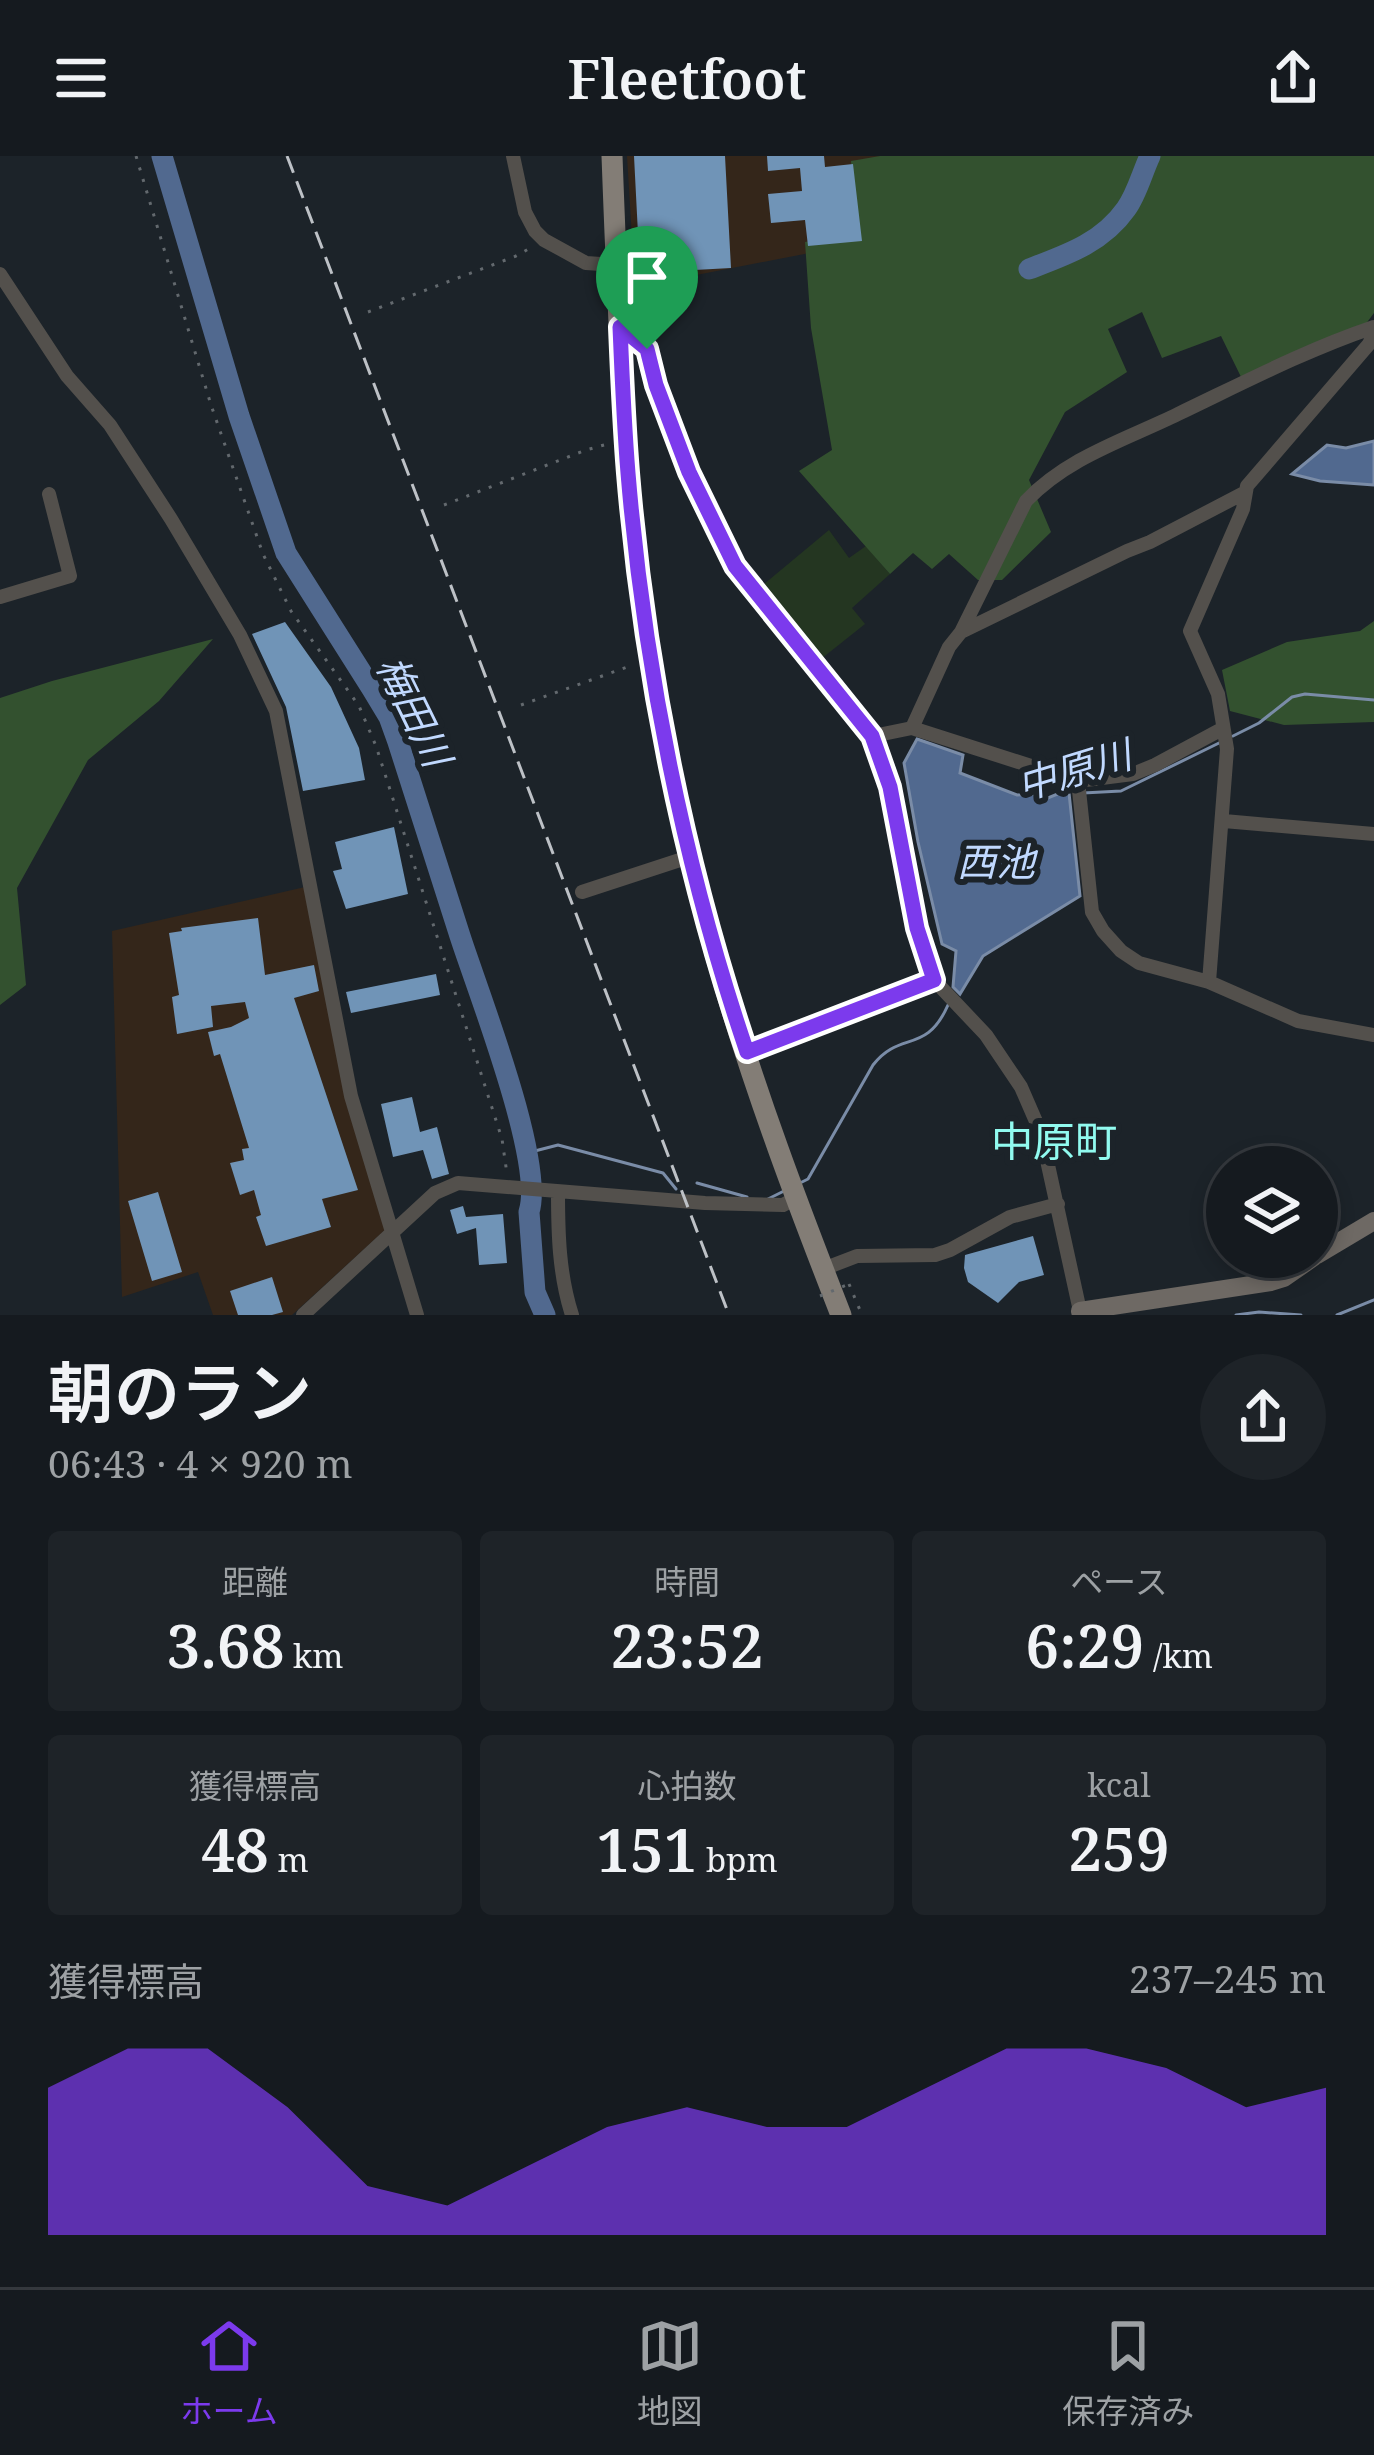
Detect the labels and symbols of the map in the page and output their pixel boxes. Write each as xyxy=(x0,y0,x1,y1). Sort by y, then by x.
pin xyxy=(596,226,698,349)
water label: 梅田川 xyxy=(366,646,467,778)
water label: 中原川 xyxy=(1010,725,1141,811)
water label: 西池 xyxy=(957,834,1039,887)
district label: 中原町 xyxy=(991,1112,1117,1169)

